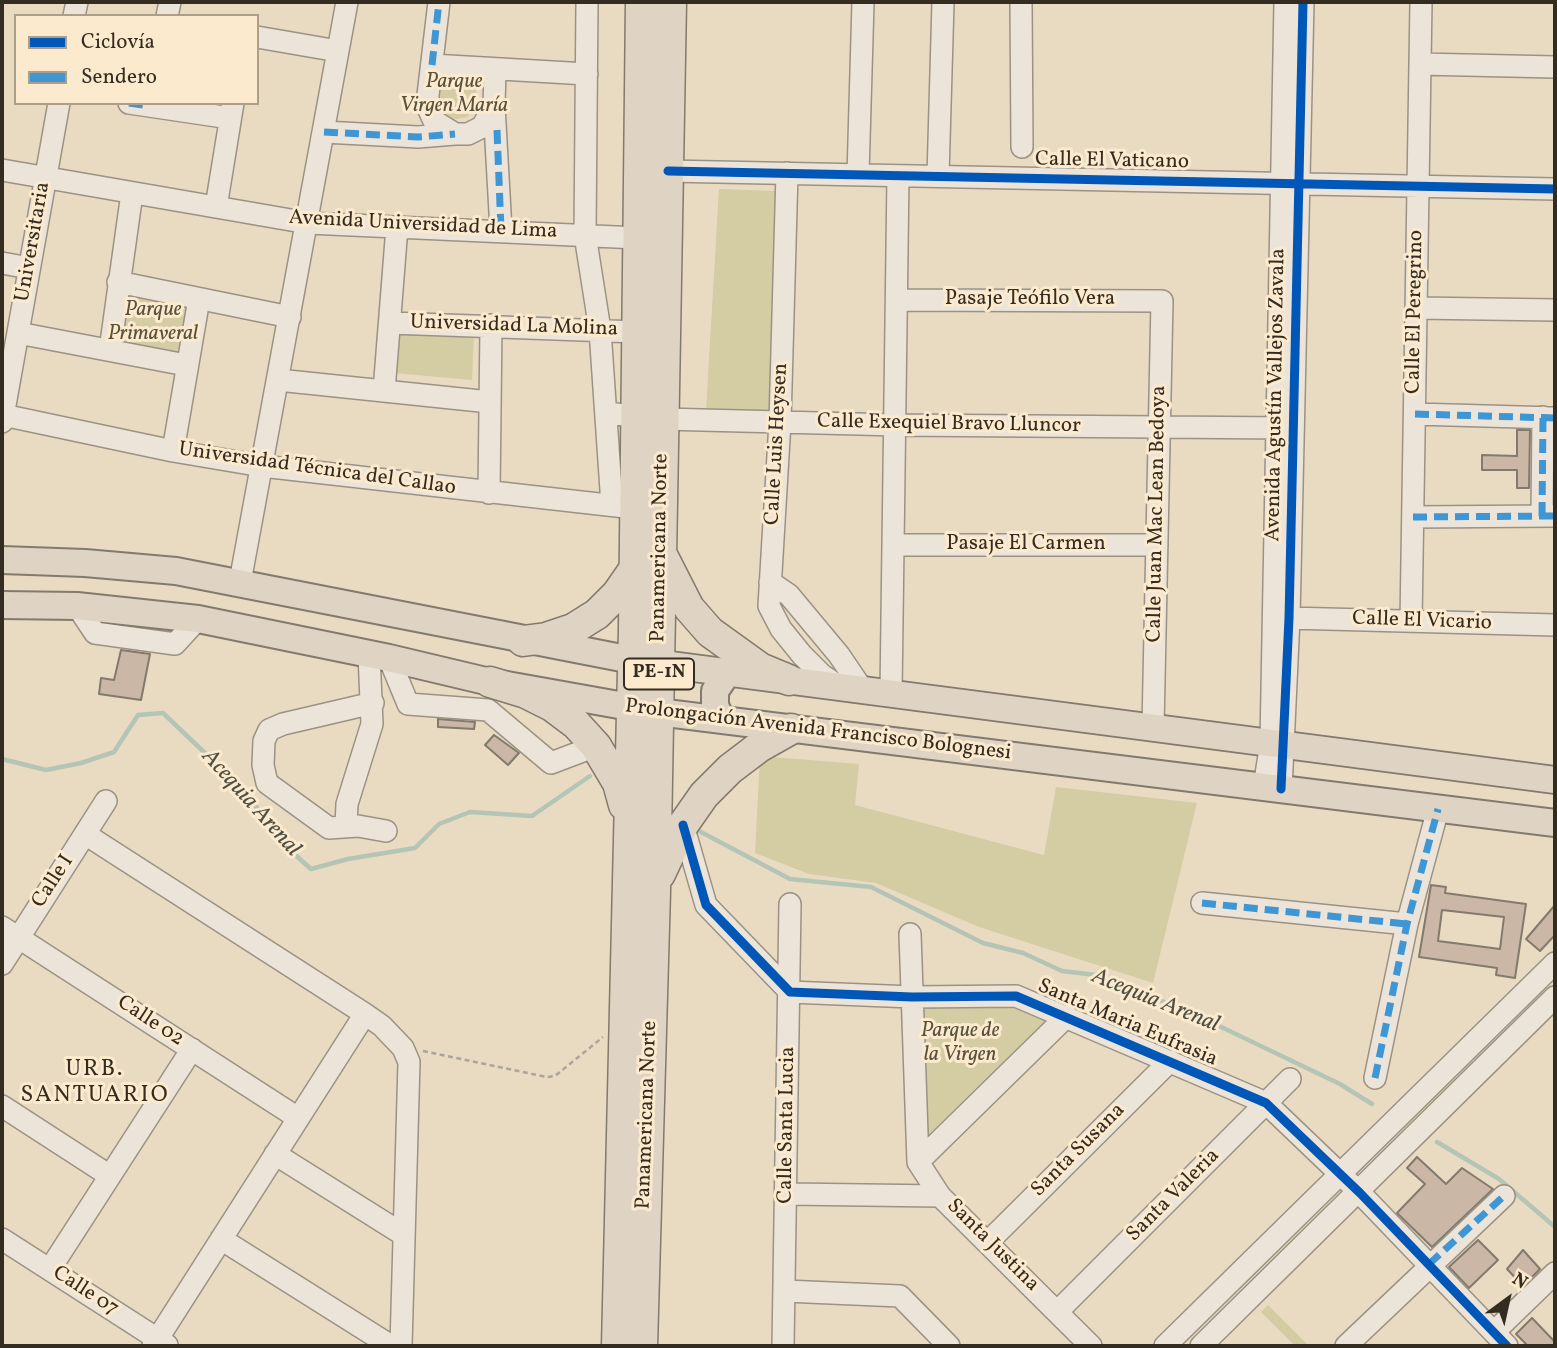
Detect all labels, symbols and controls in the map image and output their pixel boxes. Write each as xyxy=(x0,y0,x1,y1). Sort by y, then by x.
legend xyxy=(14,14,259,105)
text: Ciclovía xyxy=(81,28,155,57)
text: Sendero xyxy=(81,63,157,92)
park label: Parque Virgen María xyxy=(400,70,508,120)
street label: Calle El Vaticano xyxy=(1035,148,1189,176)
street label: Universitaria xyxy=(11,180,57,304)
street label: Avenida Universidad de Lima xyxy=(288,206,558,246)
street label: Calle El Peregrino xyxy=(1402,230,1430,394)
street label: Avenida Agustín Vallejos Zavala xyxy=(1262,248,1292,542)
street label: Pasaje Teófilo Vera xyxy=(945,287,1115,313)
park label: Parque Primaveral xyxy=(108,298,198,348)
street label: Universidad La Molina xyxy=(409,311,619,343)
street label: Calle Luis Heysen xyxy=(761,362,795,526)
street label: Calle Juan Mac Lean Bedoya xyxy=(1143,385,1173,643)
street label: Calle Exequiel Bravo Lluncor xyxy=(817,410,1081,440)
street label: Universidad Técnica del Callao xyxy=(177,438,457,502)
street label: Panamericana Norte xyxy=(647,453,675,643)
street label: Pasaje El Carmen xyxy=(946,532,1106,558)
street label: Calle El Vicario xyxy=(1352,607,1492,637)
road number: PE-1N xyxy=(624,659,694,690)
street label: Prolongación Avenida Francisco Bolognesi xyxy=(623,695,1013,767)
water label: Acequia Arenal xyxy=(194,745,306,863)
street label: Calle I xyxy=(28,851,80,913)
water label: Acequia Arenal xyxy=(1087,964,1223,1040)
street label: Santa Maria Eufrasia xyxy=(1033,975,1221,1073)
street label: Calle 02 xyxy=(112,991,188,1053)
park label: Parque de la Virgen xyxy=(921,1019,999,1069)
street label: Panamericana Norte xyxy=(632,1020,664,1210)
street label: Calle Santa Lucia xyxy=(774,1046,802,1204)
district label: URB. SANTUARIO xyxy=(22,1057,168,1111)
street label: Santa Susana xyxy=(1027,1099,1131,1203)
street label: Santa Valeria xyxy=(1122,1144,1226,1248)
street label: Santa Justina xyxy=(940,1194,1044,1298)
street label: Calle 07 xyxy=(47,1261,123,1323)
north arrow xyxy=(1473,1264,1543,1334)
text: N xyxy=(1507,1267,1532,1296)

